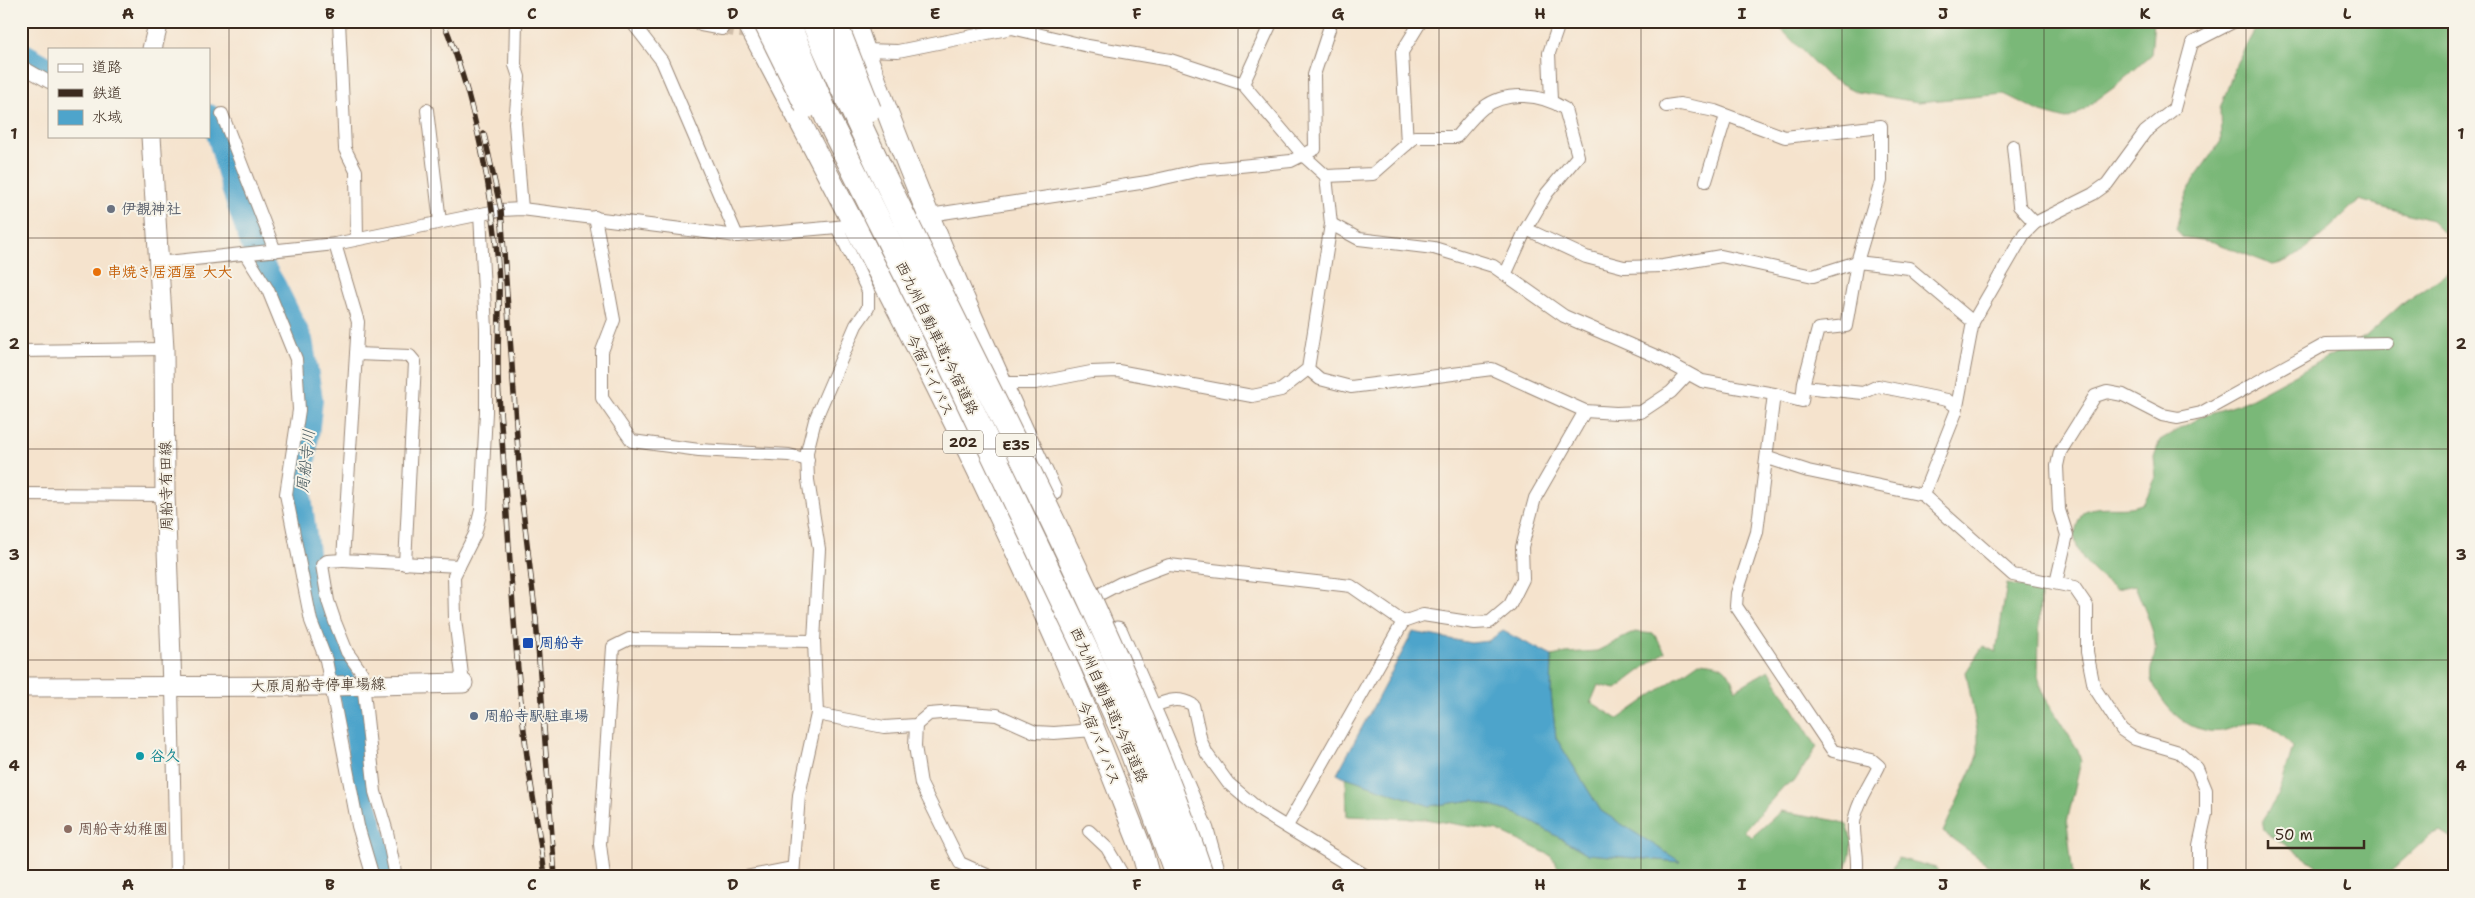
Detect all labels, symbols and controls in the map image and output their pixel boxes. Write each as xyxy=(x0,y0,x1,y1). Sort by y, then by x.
text: A xyxy=(122,3,134,24)
text: B xyxy=(325,3,335,24)
text: C xyxy=(527,3,537,24)
text: D xyxy=(727,3,739,24)
text: E xyxy=(930,3,940,24)
text: F xyxy=(1132,3,1142,24)
text: G xyxy=(1332,3,1345,24)
text: H xyxy=(1534,3,1546,24)
text: I xyxy=(1738,3,1747,24)
text: J xyxy=(1938,3,1948,24)
text: K xyxy=(2140,3,2151,24)
text: L xyxy=(2343,3,2352,24)
legend xyxy=(48,48,210,138)
text: 道路 xyxy=(92,57,122,77)
text: 鉄道 xyxy=(92,83,122,103)
text: 水域 xyxy=(92,107,122,127)
text: 1 xyxy=(10,123,18,144)
text: 1 xyxy=(2457,123,2465,144)
place label: 伊覩神社 xyxy=(121,199,181,219)
marker: 伊覩神社 xyxy=(105,203,117,215)
street label: 西九州自動車道;今宿道路 xyxy=(891,258,983,418)
place label: 串焼き居酒屋 大大 xyxy=(107,262,232,282)
marker: 串焼き居酒屋 大大 xyxy=(91,266,103,278)
street label: 今宿バイパス xyxy=(901,330,959,420)
text: 2 xyxy=(8,333,20,354)
text: 2 xyxy=(2455,333,2467,354)
water label: 周船寺川 xyxy=(292,428,319,494)
road number: 202 xyxy=(943,431,983,454)
road number: E35 xyxy=(996,434,1036,456)
street label: 周船寺有田線 xyxy=(155,441,177,531)
text: 3 xyxy=(8,544,20,565)
text: 3 xyxy=(2455,544,2467,565)
street label: 西九州自動車道;今宿道路 xyxy=(1065,624,1153,786)
place label: 周船寺 xyxy=(539,633,584,653)
marker: 周船寺 xyxy=(521,636,535,650)
street label: 大原周船寺停車場線 xyxy=(250,674,386,696)
street label: 今宿バイパス xyxy=(1073,698,1125,788)
place label: 周船寺駅駐車場 xyxy=(484,706,589,726)
marker: 周船寺駅駐車場 xyxy=(468,710,480,722)
place label: 谷久 xyxy=(150,746,180,766)
marker: 谷久 xyxy=(134,750,146,762)
text: 4 xyxy=(8,755,20,776)
text: 4 xyxy=(2455,755,2467,776)
scale bar xyxy=(2268,818,2364,850)
place label: 周船寺幼稚園 xyxy=(78,819,168,839)
marker: 周船寺幼稚園 xyxy=(62,823,74,835)
text: 50 m xyxy=(2275,825,2313,845)
text: A xyxy=(122,874,134,895)
text: B xyxy=(325,874,335,895)
text: C xyxy=(527,874,537,895)
text: D xyxy=(727,874,739,895)
text: E xyxy=(930,874,940,895)
text: F xyxy=(1132,874,1142,895)
text: G xyxy=(1332,874,1345,895)
text: H xyxy=(1534,874,1546,895)
text: I xyxy=(1738,874,1747,895)
text: J xyxy=(1938,874,1948,895)
text: K xyxy=(2140,874,2151,895)
text: L xyxy=(2343,874,2352,895)

